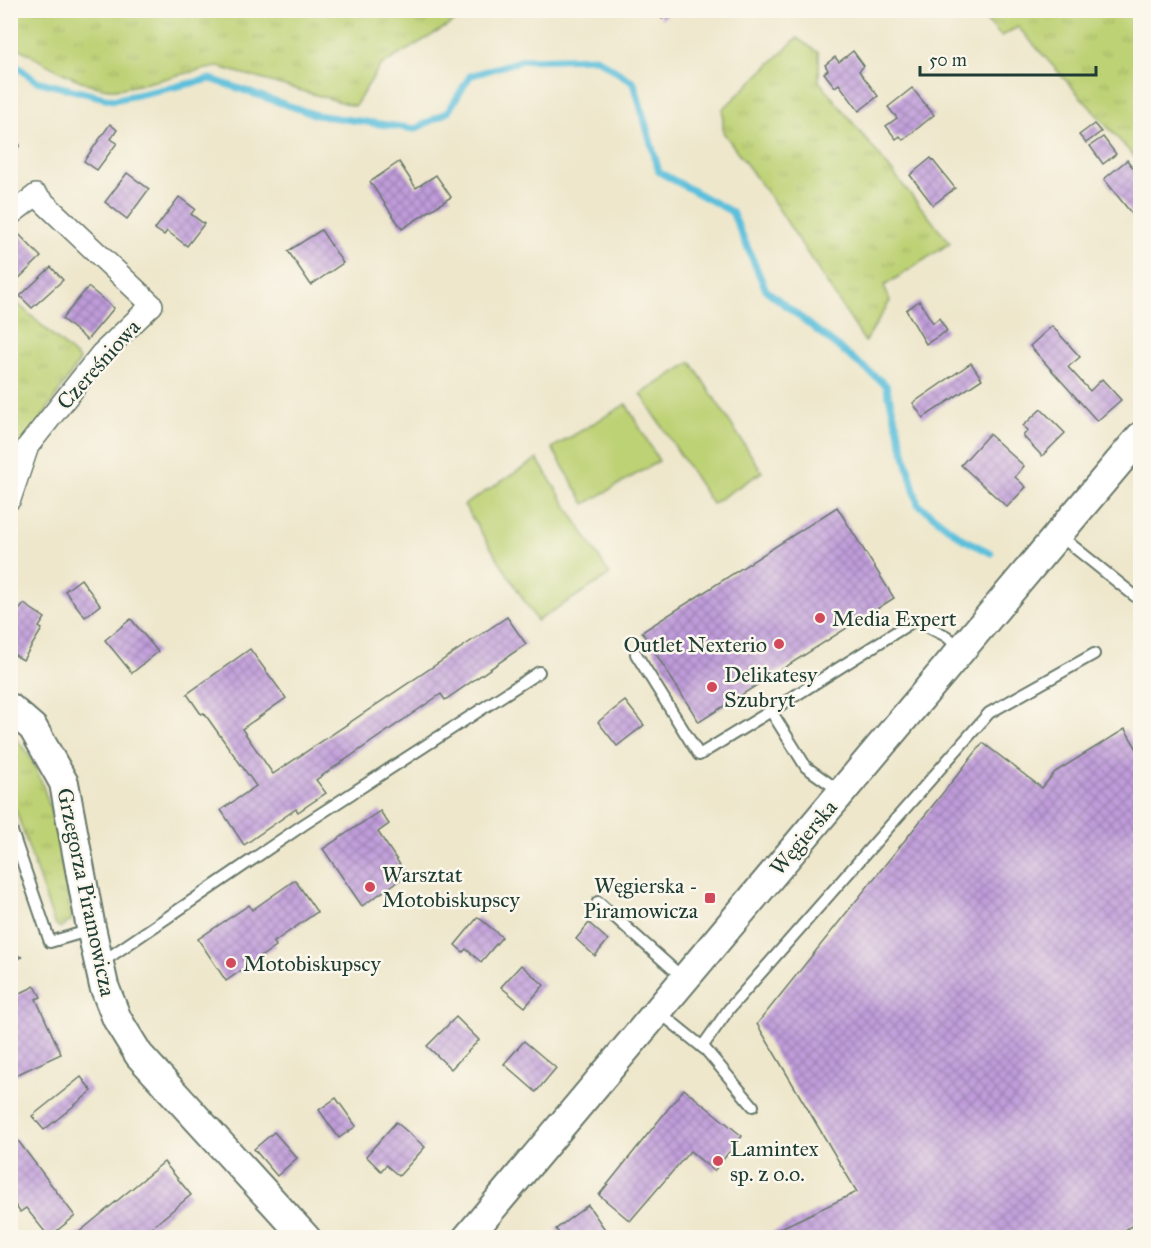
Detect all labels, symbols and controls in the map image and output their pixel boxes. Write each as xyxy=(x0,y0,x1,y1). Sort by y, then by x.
scale bar xyxy=(920,39,1096,77)
text: 50 m xyxy=(929,49,967,71)
street label: Czereśniowa xyxy=(51,313,146,415)
place label: Media Expert xyxy=(832,605,957,632)
marker: Media Expert xyxy=(813,611,827,625)
place label: Outlet Nexterio xyxy=(624,631,767,658)
marker: Outlet Nexterio xyxy=(772,637,786,651)
place label: Delikatesy Szubryt xyxy=(724,661,818,713)
marker: Delikatesy Szubryt xyxy=(705,680,719,694)
street label: Grzegorza Piramowicza xyxy=(51,785,122,999)
street label: Węgierska xyxy=(764,794,843,881)
place label: Warsztat Motobiskupscy xyxy=(382,861,521,913)
place label: Węgierska - Piramowicza xyxy=(583,872,699,924)
marker: Warsztat Motobiskupscy xyxy=(363,880,377,894)
marker: Węgierska - Piramowicza xyxy=(703,891,717,905)
place label: Motobiskupscy xyxy=(243,950,382,977)
marker: Motobiskupscy xyxy=(224,956,238,970)
place label: Lamintex sp. z o.o. xyxy=(730,1135,819,1187)
marker: Lamintex sp. z o.o. xyxy=(711,1154,725,1168)

